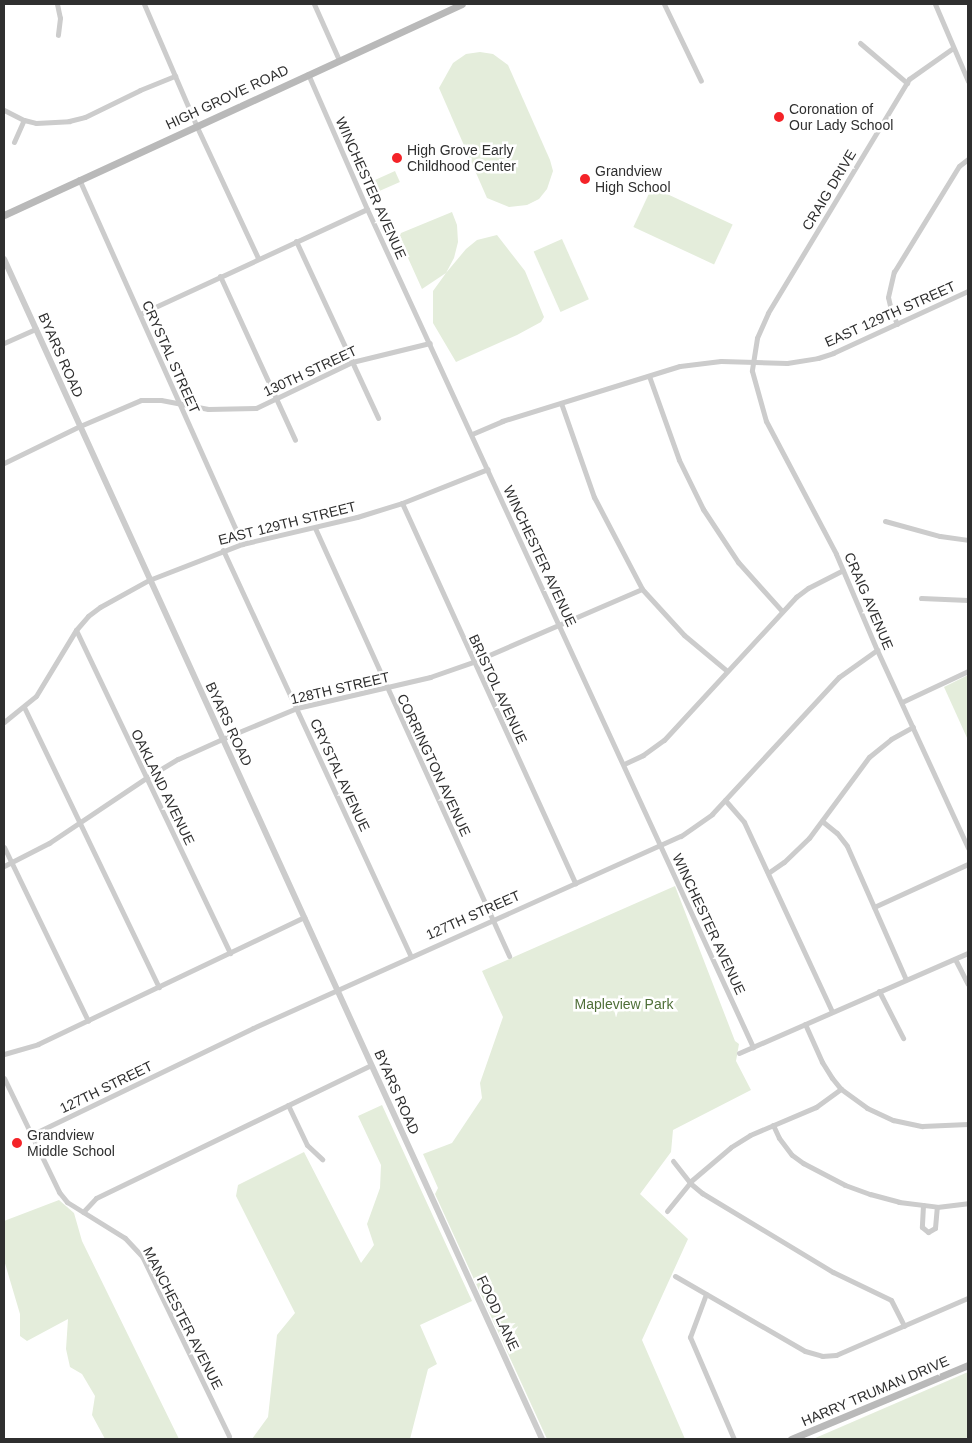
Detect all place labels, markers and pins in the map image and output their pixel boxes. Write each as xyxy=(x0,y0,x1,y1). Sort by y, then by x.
place label: Coronation of Our Lady School xyxy=(789,101,893,134)
marker: Coronation of Our Lady School xyxy=(773,111,785,123)
place label: High Grove Early Childhood Center xyxy=(407,142,516,174)
marker: High Grove Early Childhood Center xyxy=(391,152,403,164)
place label: Grandview High School xyxy=(595,163,670,196)
marker: Grandview High School xyxy=(579,173,591,185)
place label: Grandview Middle School xyxy=(27,1127,115,1160)
marker: Grandview Middle School xyxy=(11,1137,23,1149)

